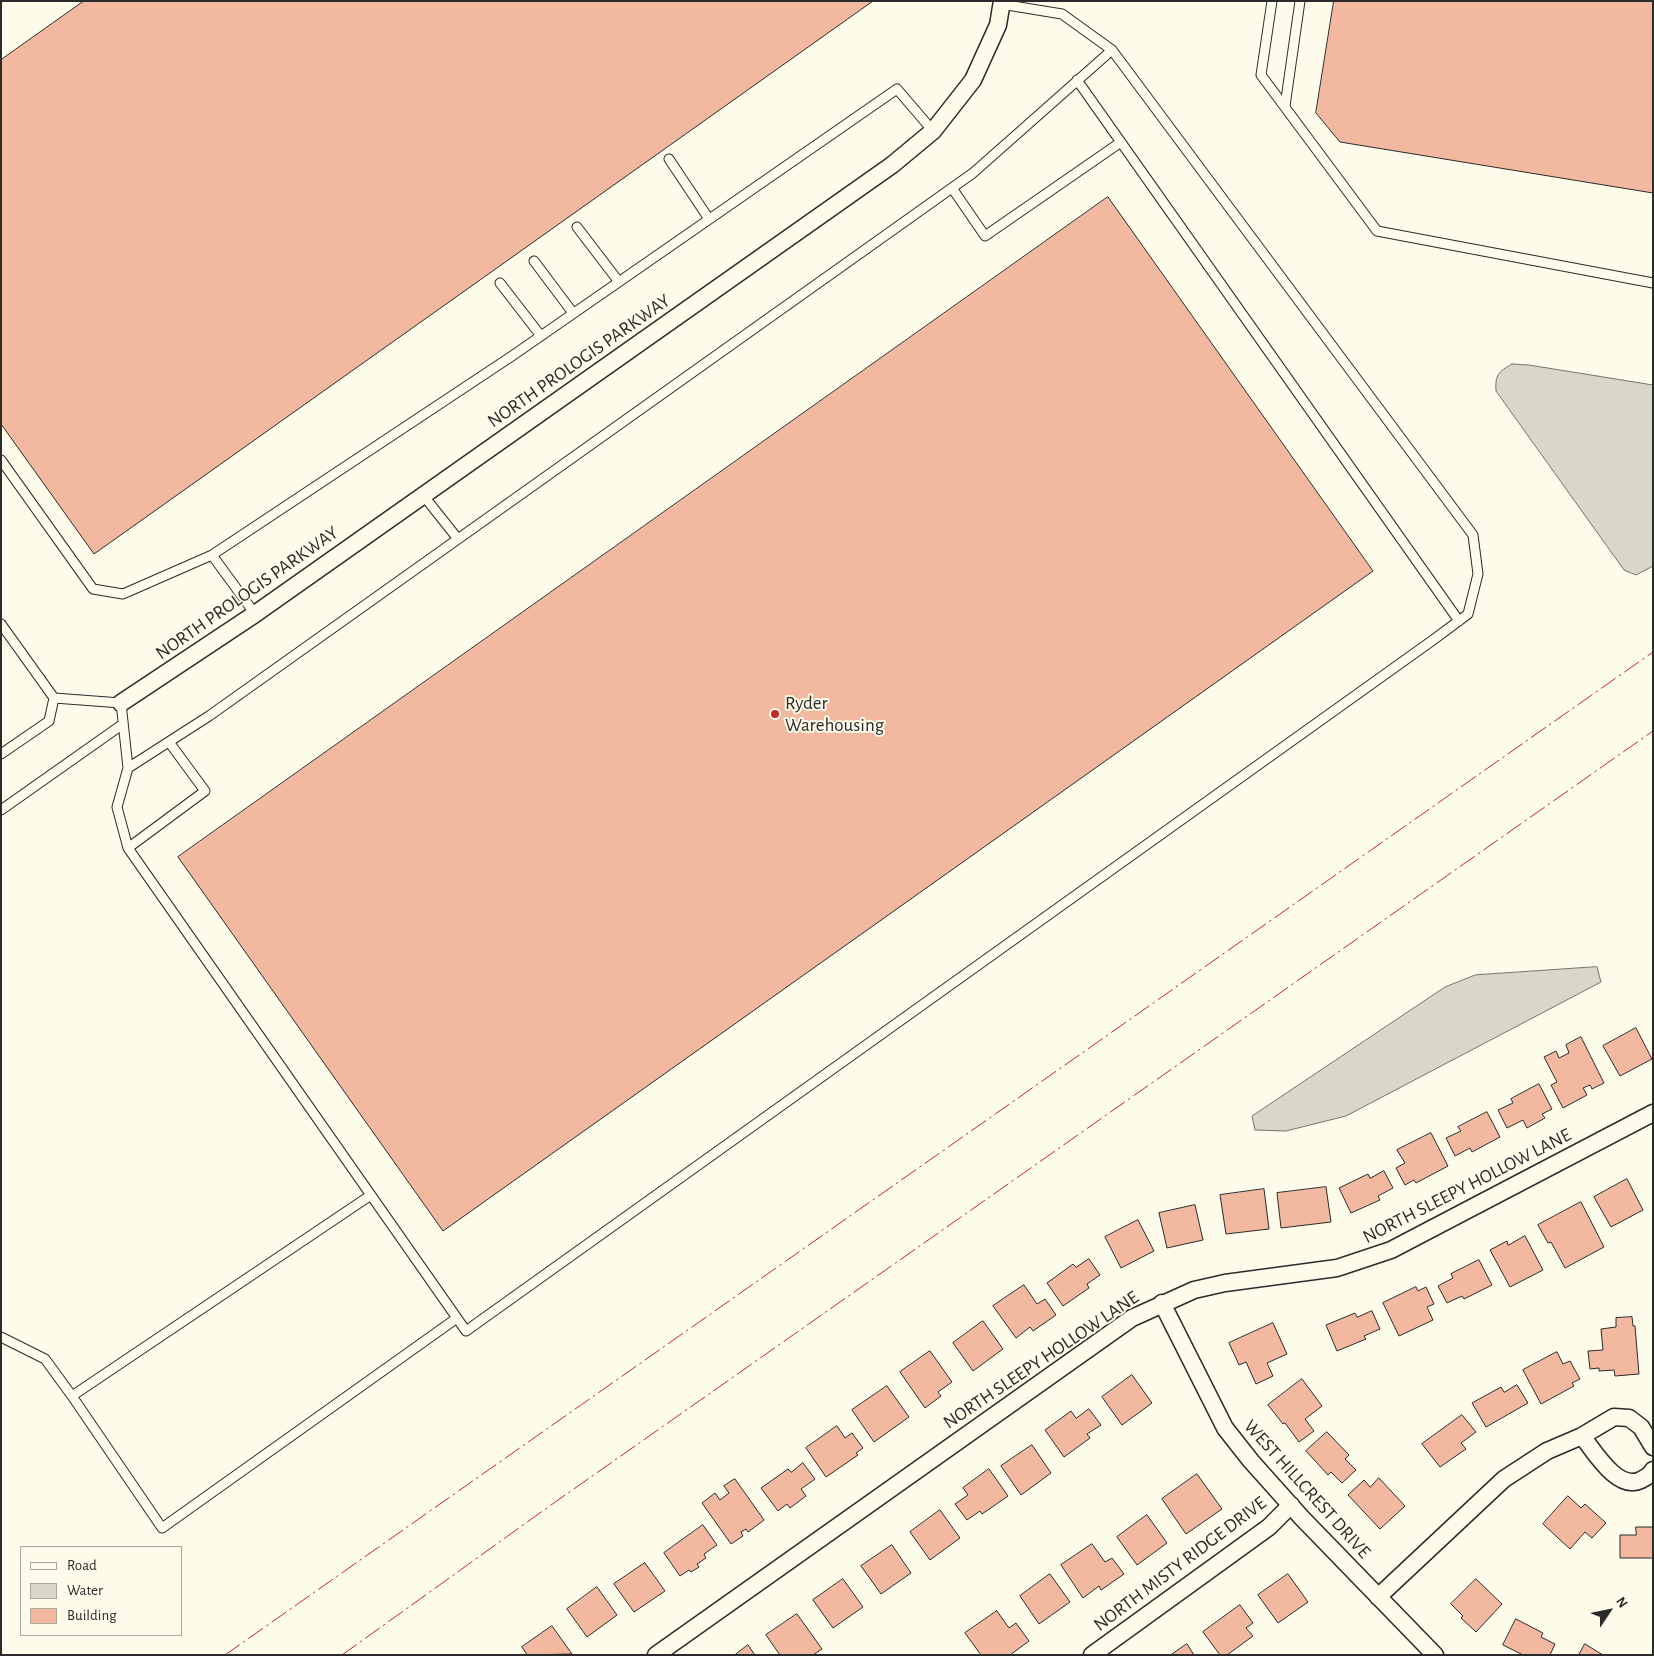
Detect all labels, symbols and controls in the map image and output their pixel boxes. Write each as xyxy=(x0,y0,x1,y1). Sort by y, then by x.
street label: NORTH PROLOGIS PARKWAY xyxy=(483,289,675,433)
street label: NORTH PROLOGIS PARKWAY xyxy=(151,521,343,665)
place label: Ryder Warehousing xyxy=(785,692,884,736)
marker: Ryder Warehousing xyxy=(769,708,781,720)
street label: NORTH SLEEPY HOLLOW LANE xyxy=(1359,1123,1575,1249)
street label: NORTH SLEEPY HOLLOW LANE xyxy=(939,1286,1143,1434)
street label: WEST HILLCREST DRIVE xyxy=(1239,1415,1375,1563)
street label: NORTH MISTY RIDGE DRIVE xyxy=(1089,1492,1271,1636)
legend xyxy=(20,1546,182,1636)
text: Road xyxy=(67,1558,97,1573)
text: Water xyxy=(67,1583,103,1598)
north arrow xyxy=(1584,1586,1634,1636)
text: N xyxy=(1613,1595,1630,1611)
text: Building xyxy=(67,1608,117,1623)

